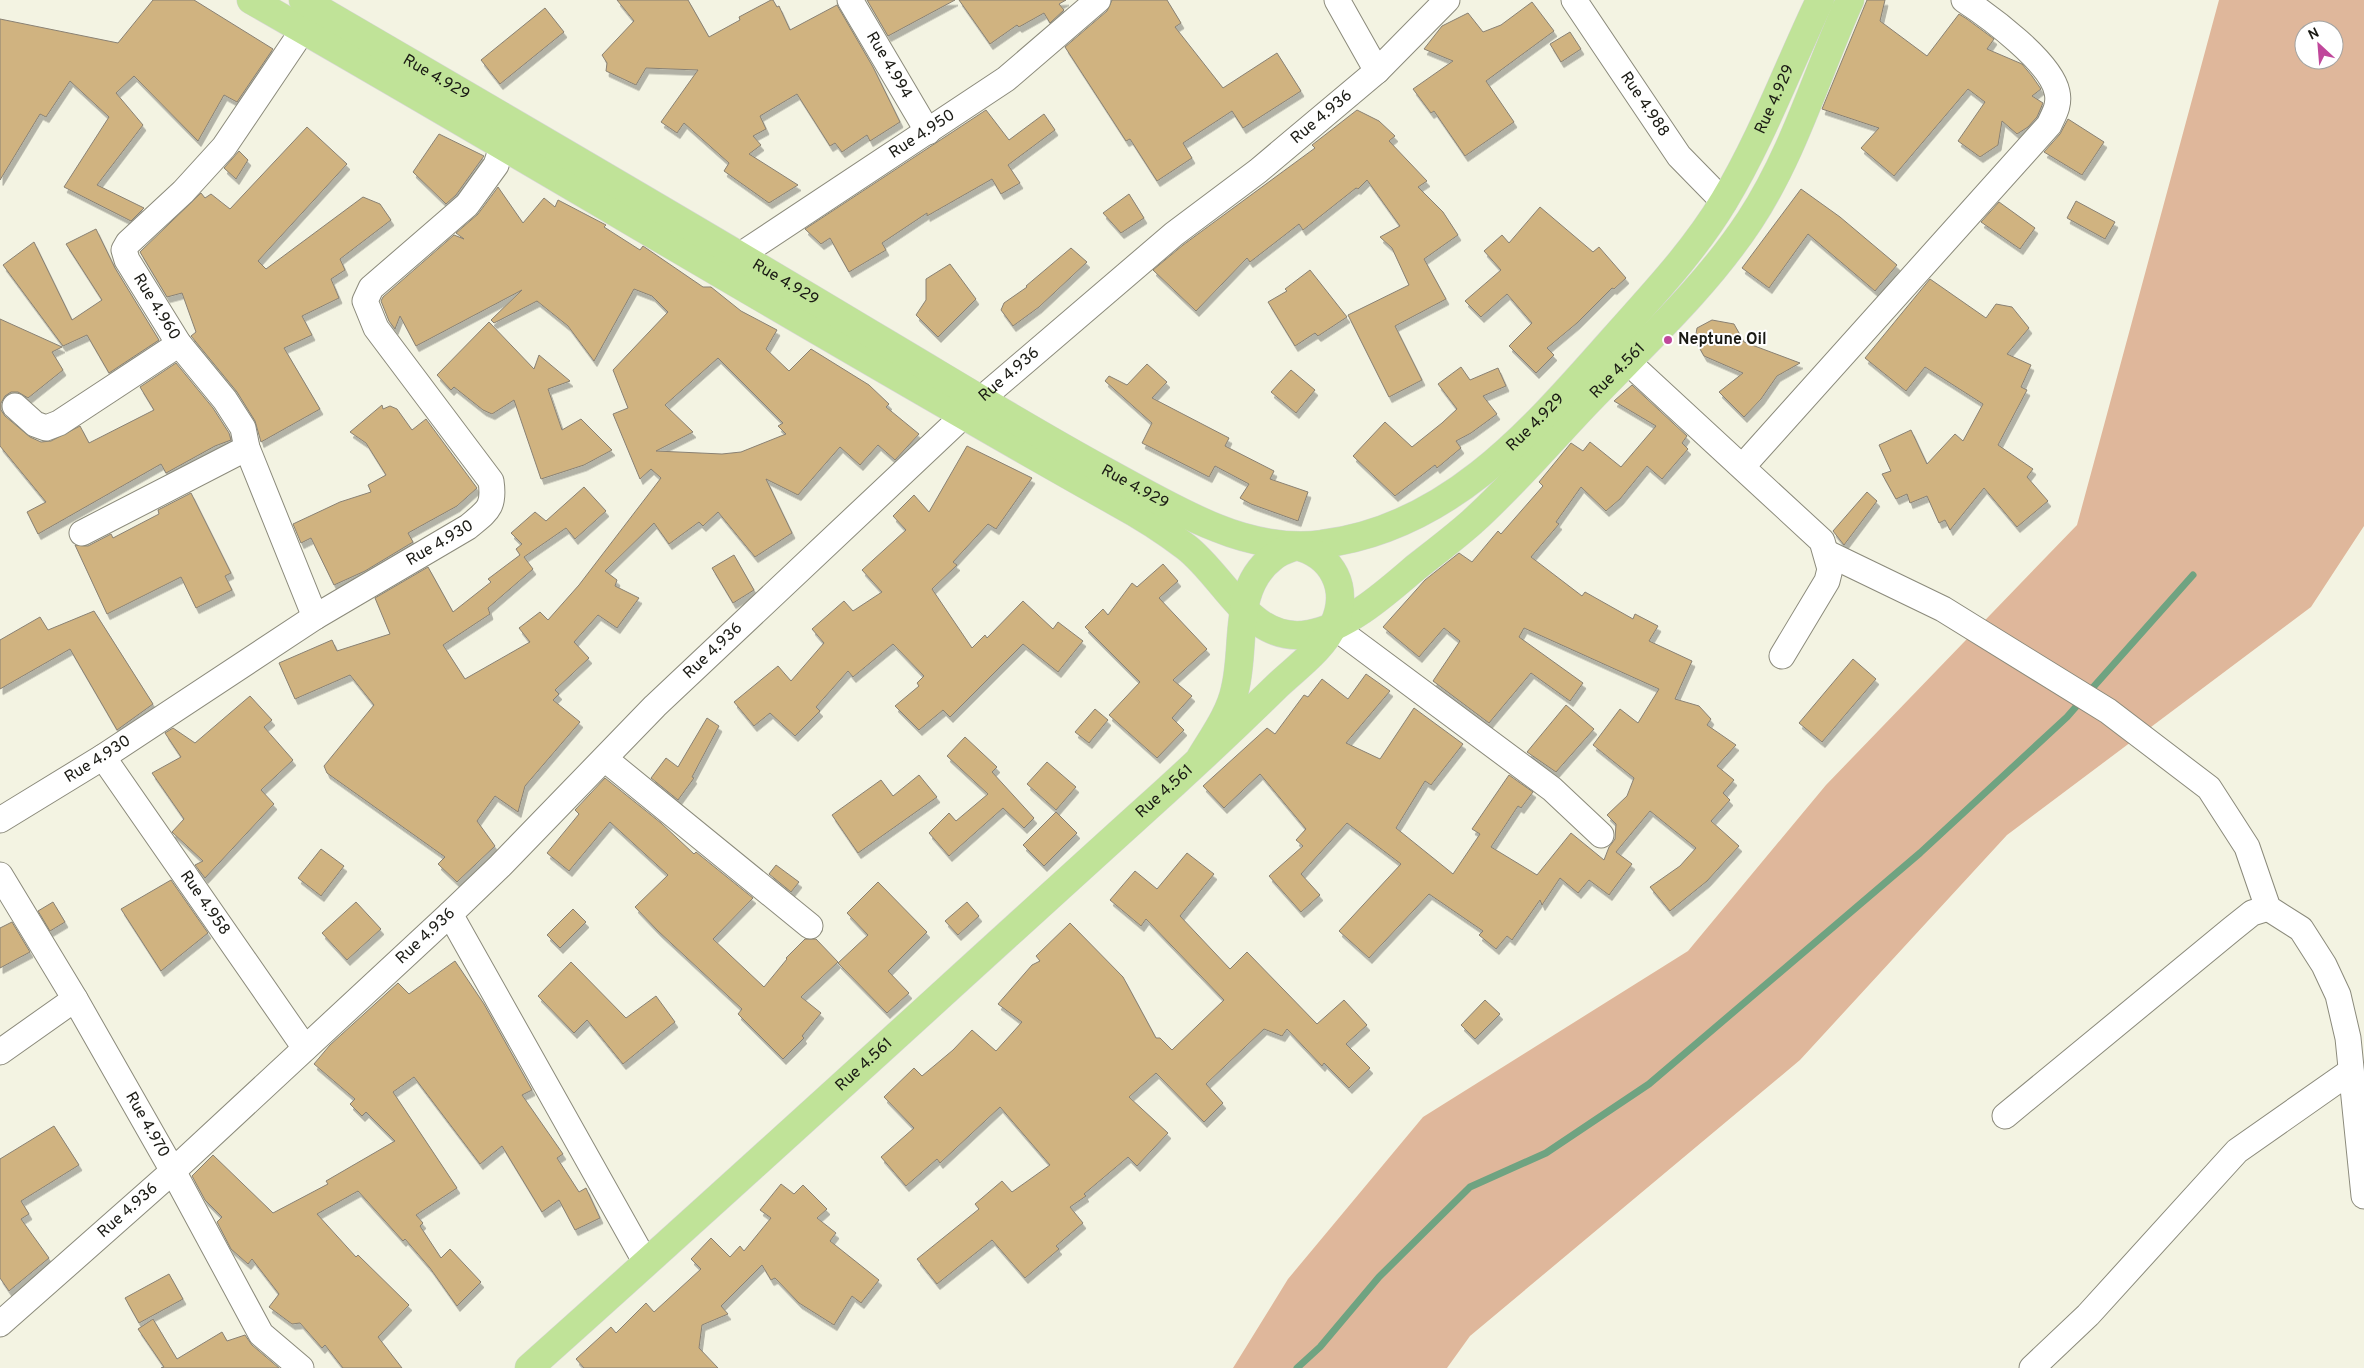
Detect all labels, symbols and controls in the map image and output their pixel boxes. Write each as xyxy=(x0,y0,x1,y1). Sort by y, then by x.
north arrow xyxy=(2294,20,2344,70)
text: N xyxy=(2306,25,2322,45)
street label: Rue 4.994 xyxy=(861,28,916,103)
street label: Rue 4.929 xyxy=(399,50,473,105)
street label: Rue 4.929 xyxy=(1751,62,1799,138)
street label: Rue 4.988 xyxy=(1615,68,1673,141)
street label: Rue 4.936 xyxy=(1287,86,1357,149)
street label: Rue 4.950 xyxy=(886,105,959,163)
street label: Rue 4.929 xyxy=(748,255,822,310)
street label: Rue 4.960 xyxy=(128,270,184,344)
place label: Neptune Oil xyxy=(1678,330,1767,350)
marker: Neptune Oil xyxy=(1662,334,1674,346)
street label: Rue 4.561 xyxy=(1586,339,1650,403)
street label: Rue 4.936 xyxy=(975,343,1044,406)
street label: Rue 4.929 xyxy=(1503,389,1569,456)
street label: Rue 4.929 xyxy=(1097,461,1172,514)
street label: Rue 4.930 xyxy=(403,516,477,571)
street label: Rue 4.936 xyxy=(680,618,747,684)
street label: Rue 4.930 xyxy=(61,731,135,788)
street label: Rue 4.561 xyxy=(1132,761,1198,823)
street label: Rue 4.958 xyxy=(175,867,234,940)
street label: Rue 4.936 xyxy=(392,904,460,969)
street label: Rue 4.561 xyxy=(832,1034,897,1096)
street label: Rue 4.970 xyxy=(120,1089,173,1161)
street label: Rue 4.936 xyxy=(94,1179,162,1243)

